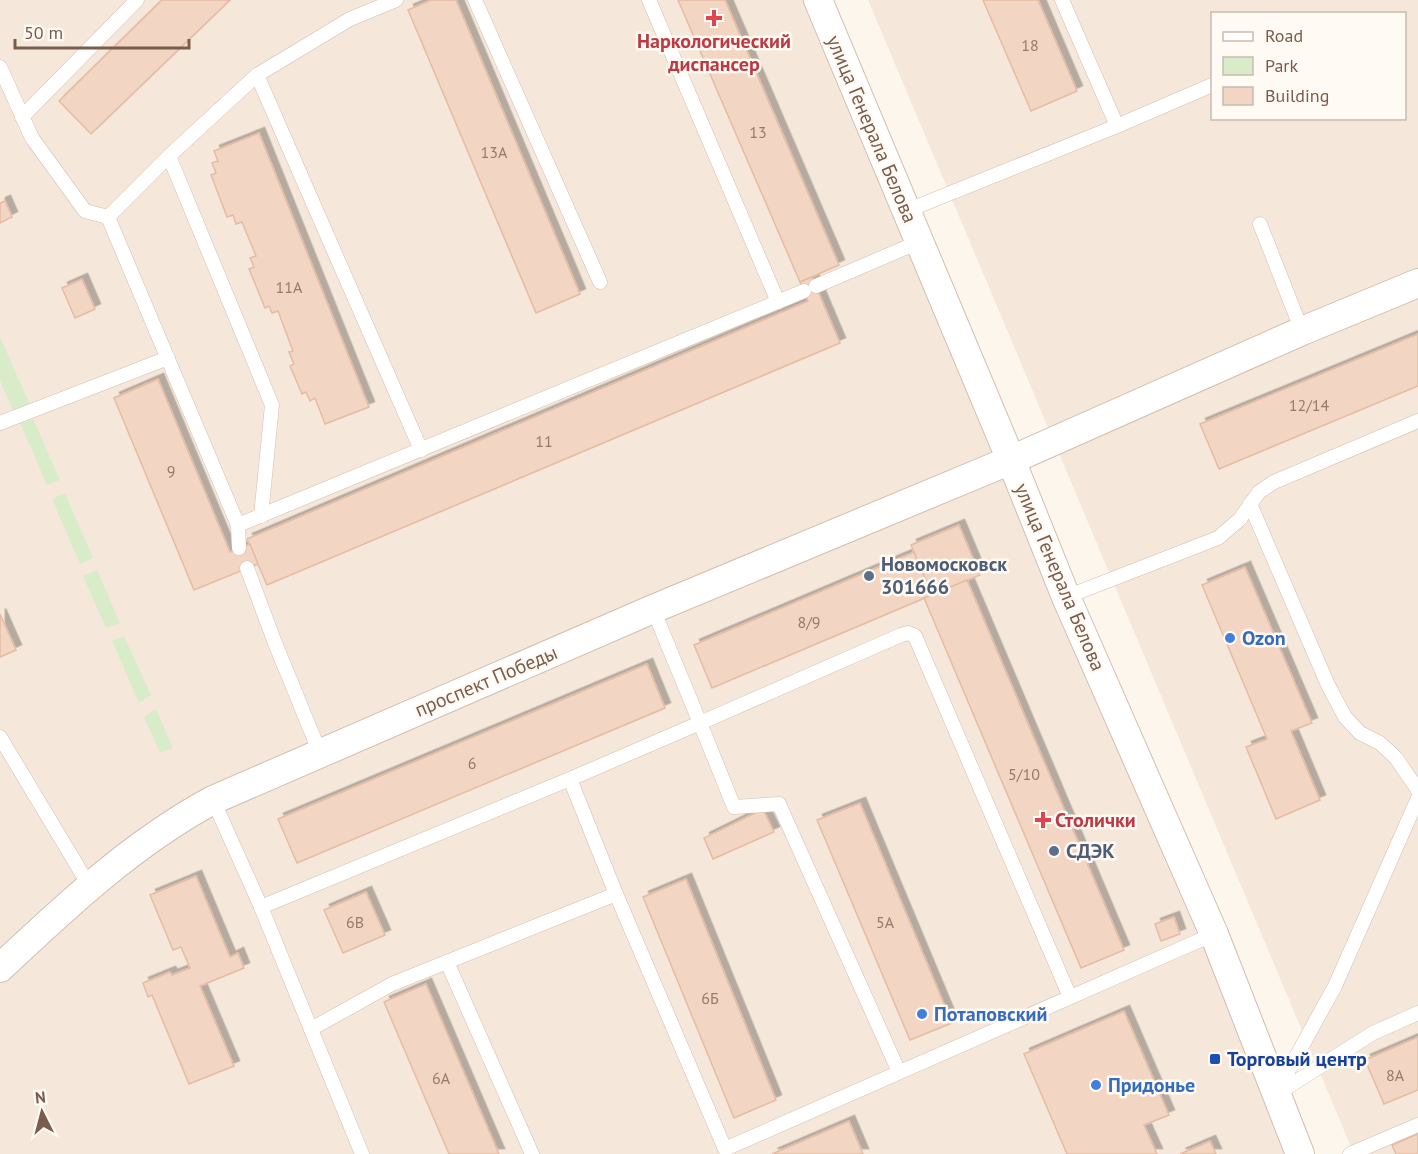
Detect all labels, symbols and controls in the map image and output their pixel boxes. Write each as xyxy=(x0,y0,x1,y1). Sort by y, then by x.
marker: Наркологический диспансер xyxy=(705,9,723,27)
scale bar xyxy=(15,12,189,50)
legend xyxy=(1211,12,1406,120)
text: 50 m xyxy=(24,21,63,44)
text: Road xyxy=(1265,24,1303,47)
place label: Наркологический диспансер xyxy=(637,28,791,77)
street label: улица Генерала Белова xyxy=(821,31,923,227)
house number: 18 xyxy=(1021,35,1039,55)
text: Park xyxy=(1265,54,1298,77)
text: Building xyxy=(1265,84,1329,107)
house number: 13 xyxy=(749,122,767,142)
house number: 13А xyxy=(481,142,508,162)
house number: 11А xyxy=(276,277,303,297)
house number: 12/14 xyxy=(1289,395,1330,415)
house number: 11 xyxy=(535,431,553,451)
house number: 9 xyxy=(167,461,175,481)
street label: улица Генерала Белова xyxy=(1009,479,1111,675)
place label: Новомосковск 301666 xyxy=(881,551,1007,600)
marker: Новомосковск 301666 xyxy=(862,569,876,583)
house number: 8/9 xyxy=(797,612,821,632)
place label: Ozon xyxy=(1242,625,1286,651)
marker: Ozon xyxy=(1223,631,1237,645)
street label: проспект Победы xyxy=(411,639,561,723)
house number: 6 xyxy=(468,753,476,773)
house number: 5/10 xyxy=(1008,764,1040,784)
place label: Столички xyxy=(1055,807,1136,833)
marker: Столички xyxy=(1036,813,1050,827)
place label: СДЭК xyxy=(1066,838,1115,864)
marker: СДЭК xyxy=(1047,844,1061,858)
house number: 6В xyxy=(346,912,364,932)
house number: 5А xyxy=(876,912,895,932)
house number: 6Б xyxy=(701,988,719,1008)
place label: Потаповский xyxy=(934,1001,1047,1027)
marker: Потаповский xyxy=(915,1007,929,1021)
place label: Торговый центр xyxy=(1227,1046,1367,1072)
marker: Торговый центр xyxy=(1208,1052,1222,1066)
house number: 8А xyxy=(1386,1065,1405,1085)
house number: 6А xyxy=(432,1068,451,1088)
place label: Придонье xyxy=(1108,1072,1195,1098)
marker: Придонье xyxy=(1089,1078,1103,1092)
north arrow xyxy=(12,1082,72,1142)
text: N xyxy=(34,1087,47,1108)

